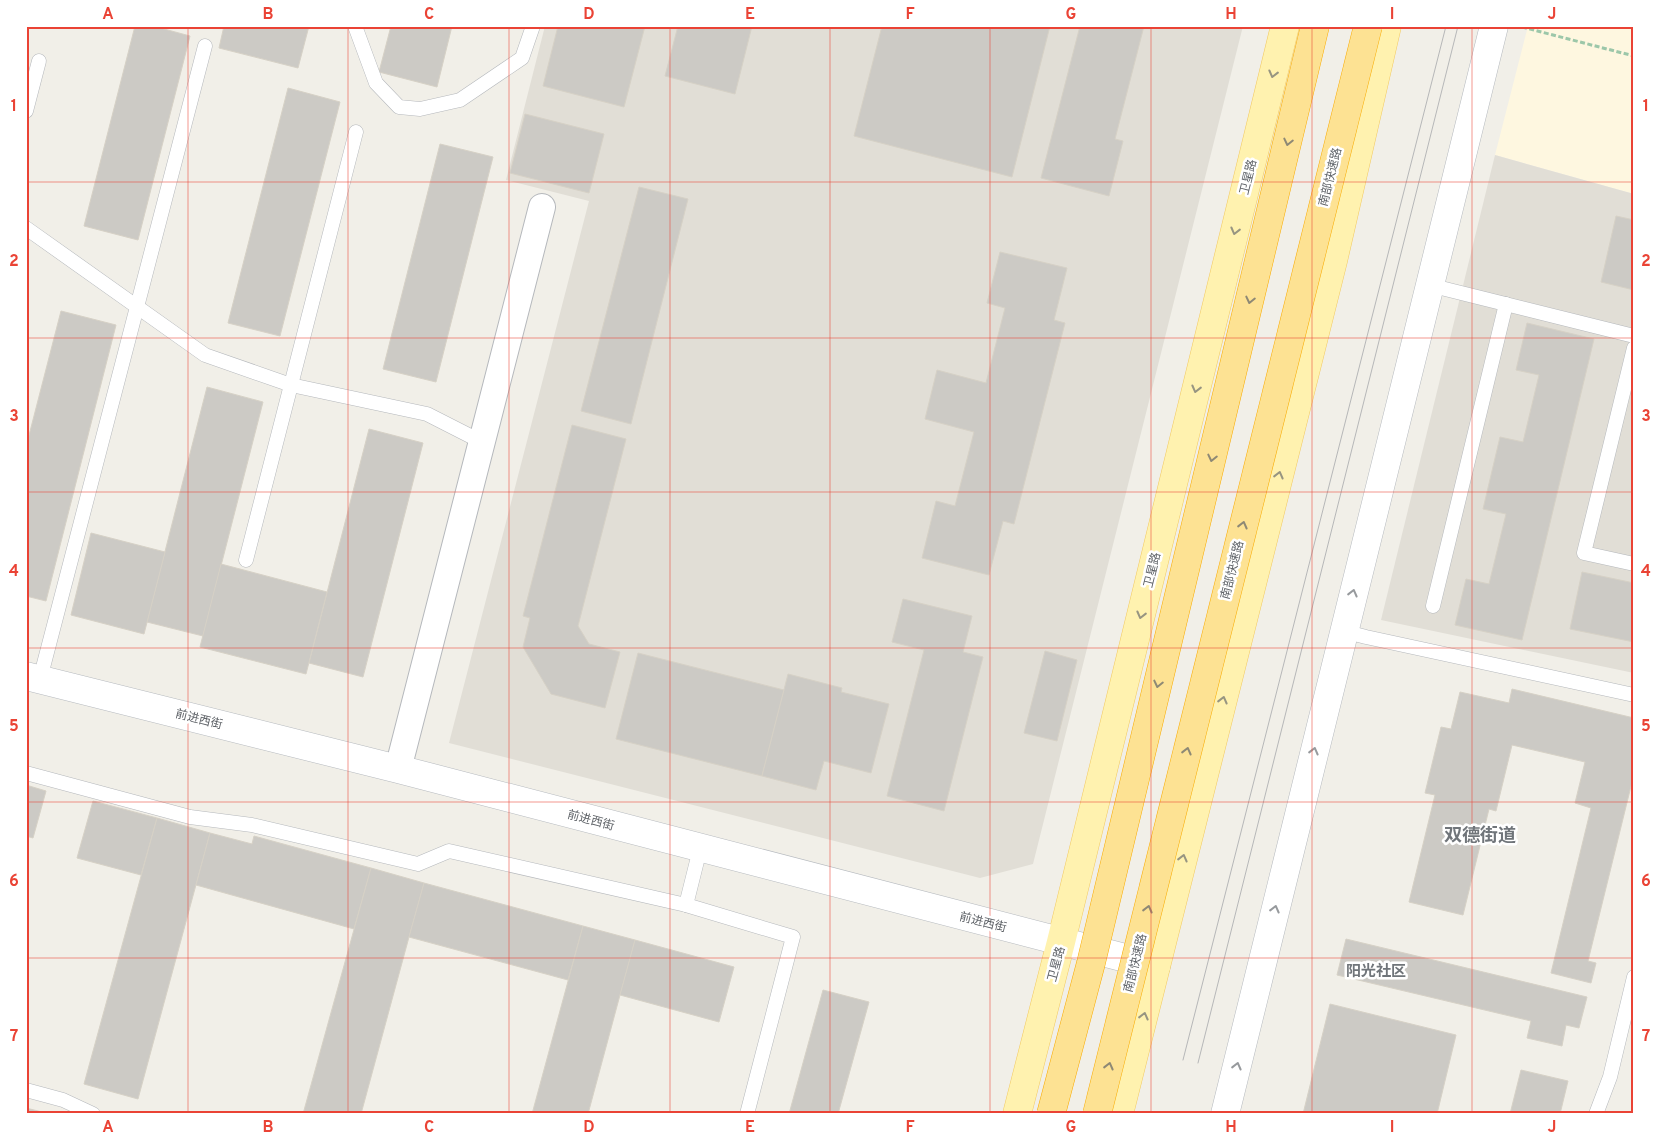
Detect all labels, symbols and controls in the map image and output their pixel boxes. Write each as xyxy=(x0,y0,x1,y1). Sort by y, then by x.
text: A xyxy=(102,5,114,25)
text: B xyxy=(262,5,274,25)
text: C xyxy=(424,5,434,25)
text: D xyxy=(583,5,595,25)
text: E xyxy=(745,5,755,25)
text: F xyxy=(905,5,915,25)
text: G xyxy=(1066,5,1076,25)
text: H xyxy=(1225,5,1237,25)
text: I xyxy=(1390,5,1394,25)
text: J xyxy=(1548,5,1556,25)
one-way arrow xyxy=(1268,69,1279,78)
text: 1 xyxy=(11,97,17,117)
text: 1 xyxy=(1643,97,1649,117)
one-way arrow xyxy=(1283,137,1294,146)
street label: 南部快速路 xyxy=(1316,146,1346,208)
street label: 卫星路 xyxy=(1237,158,1261,197)
one-way arrow xyxy=(1230,227,1241,236)
text: 2 xyxy=(9,252,19,272)
text: 2 xyxy=(1641,252,1651,272)
one-way arrow xyxy=(1245,295,1256,304)
one-way arrow xyxy=(1191,385,1202,394)
text: 3 xyxy=(9,407,19,427)
text: 3 xyxy=(1641,407,1651,427)
one-way arrow xyxy=(1207,453,1218,462)
one-way arrow xyxy=(1273,470,1284,479)
one-way arrow xyxy=(1238,522,1248,530)
street label: 南部快速路 xyxy=(1218,539,1248,601)
street label: 卫星路 xyxy=(1141,551,1165,590)
text: 4 xyxy=(9,562,19,582)
text: 4 xyxy=(1641,562,1651,582)
one-way arrow xyxy=(1347,588,1358,597)
one-way arrow xyxy=(1136,611,1147,620)
one-way arrow xyxy=(1153,679,1164,688)
one-way arrow xyxy=(1217,697,1227,705)
street label: 前进西街 xyxy=(174,706,224,734)
text: 5 xyxy=(9,717,19,737)
text: 5 xyxy=(1641,717,1651,737)
one-way arrow xyxy=(1308,746,1319,755)
one-way arrow xyxy=(1181,747,1192,756)
street label: 前进西街 xyxy=(565,807,616,835)
district label: 双德街道 xyxy=(1444,825,1516,848)
one-way arrow xyxy=(1177,853,1188,862)
text: 6 xyxy=(9,872,19,892)
text: 6 xyxy=(1641,872,1651,892)
one-way arrow xyxy=(1142,904,1153,913)
one-way arrow xyxy=(1269,904,1280,913)
street label: 前进西街 xyxy=(958,909,1008,937)
street label: 南部快速路 xyxy=(1121,932,1151,994)
street label: 卫星路 xyxy=(1045,945,1069,984)
district label: 阳光社区 xyxy=(1346,962,1406,982)
one-way arrow xyxy=(1138,1012,1148,1020)
text: 7 xyxy=(10,1027,18,1047)
text: 7 xyxy=(1642,1027,1650,1047)
one-way arrow xyxy=(1103,1062,1114,1071)
one-way arrow xyxy=(1231,1062,1242,1071)
text: A xyxy=(102,1118,114,1138)
text: B xyxy=(262,1118,274,1138)
text: C xyxy=(424,1118,434,1138)
text: D xyxy=(583,1118,595,1138)
text: E xyxy=(745,1118,755,1138)
text: F xyxy=(905,1118,915,1138)
text: G xyxy=(1066,1118,1076,1138)
text: H xyxy=(1225,1118,1237,1138)
text: I xyxy=(1390,1118,1394,1138)
text: J xyxy=(1548,1118,1556,1138)

